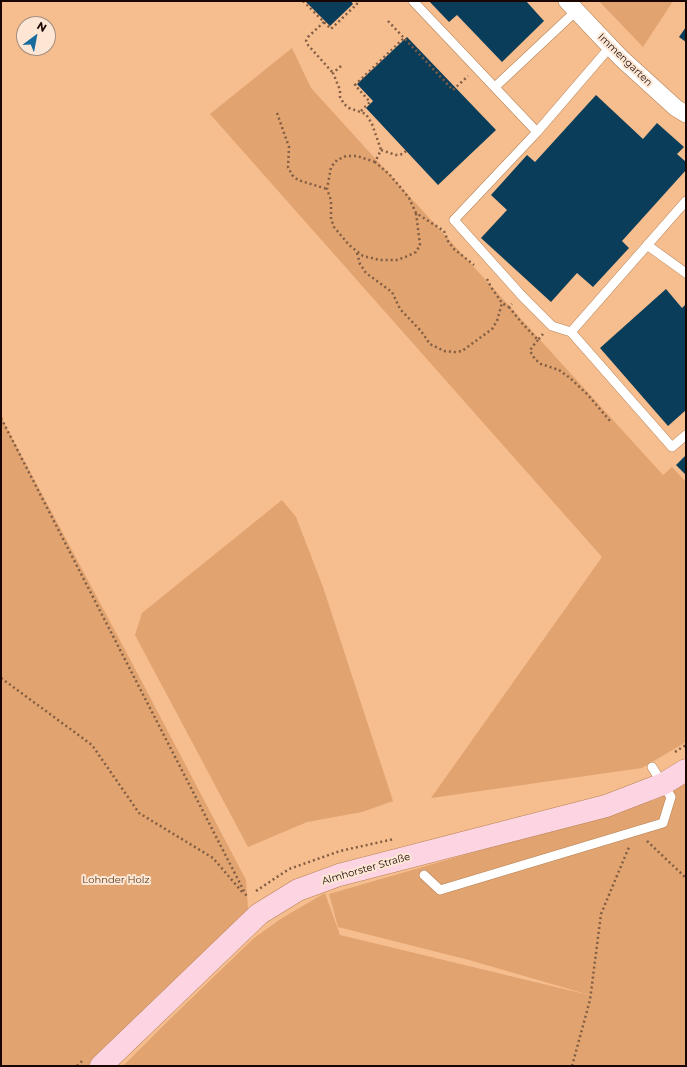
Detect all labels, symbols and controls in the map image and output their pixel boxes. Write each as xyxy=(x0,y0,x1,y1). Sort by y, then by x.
north arrow xyxy=(16,16,56,56)
text: N xyxy=(34,18,49,35)
street label: Immengarten xyxy=(595,31,655,89)
street label: Almhorster Straße xyxy=(320,851,412,887)
park label: Lohnder Holz xyxy=(82,874,150,886)

